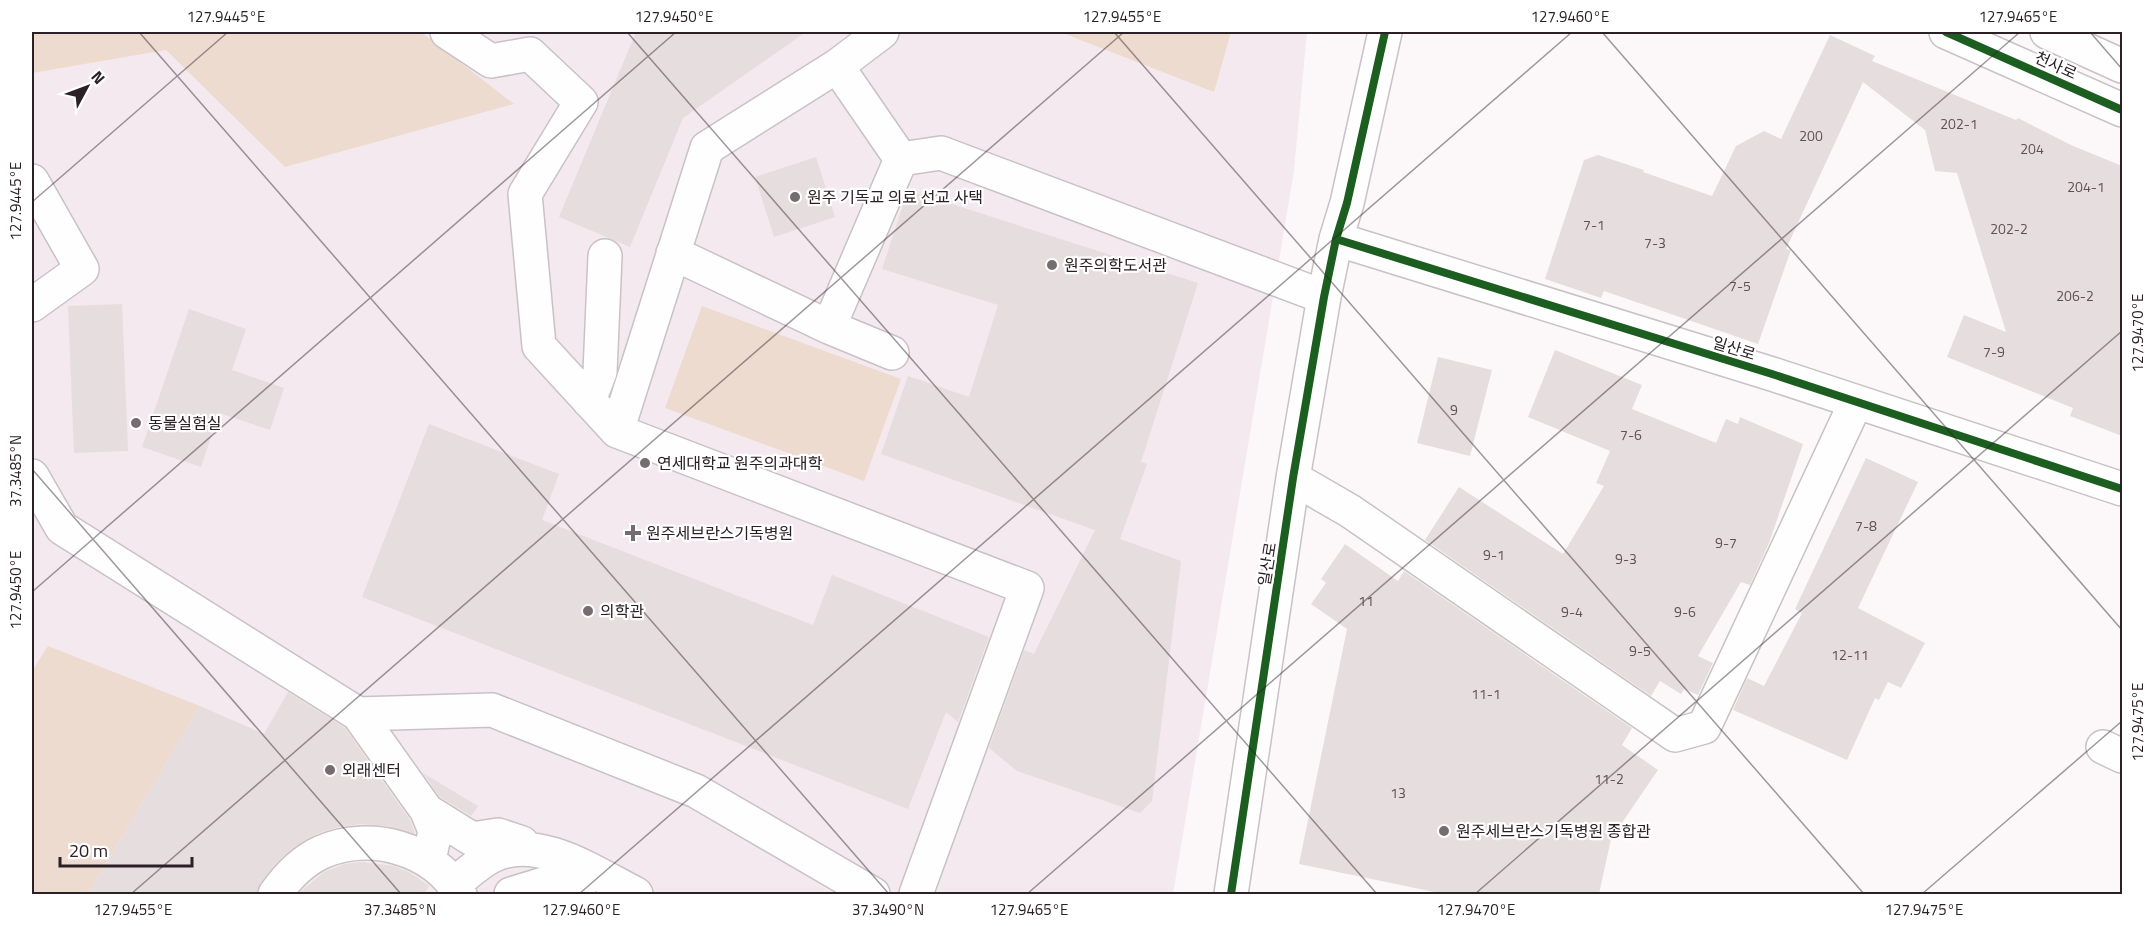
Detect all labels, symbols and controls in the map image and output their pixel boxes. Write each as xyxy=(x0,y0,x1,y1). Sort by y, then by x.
text: 127.9445°E xyxy=(187,5,265,28)
text: 127.9450°E xyxy=(635,5,713,28)
text: 127.9455°E xyxy=(1083,5,1161,28)
text: 127.9460°E xyxy=(1531,5,1609,28)
text: 127.9465°E xyxy=(1979,5,2057,28)
street label: 천사로 xyxy=(2031,45,2081,85)
north arrow xyxy=(57,57,117,117)
text: N xyxy=(86,65,111,89)
house number: 202-1 xyxy=(1940,113,1978,134)
house number: 200 xyxy=(1799,125,1823,146)
house number: 204 xyxy=(2020,138,2044,159)
text: 127.9445°E xyxy=(4,162,27,240)
house number: 204-1 xyxy=(2067,176,2105,197)
place label: 원주 기독교 의료 선교 사택 xyxy=(807,185,983,209)
marker: 원주 기독교 의료 선교 사택 xyxy=(788,190,802,204)
house number: 7-1 xyxy=(1583,214,1605,235)
house number: 202-2 xyxy=(1990,218,2028,239)
house number: 7-3 xyxy=(1644,232,1666,253)
place label: 원주의학도서관 xyxy=(1064,253,1167,277)
marker: 원주의학도서관 xyxy=(1045,258,1059,272)
house number: 7-5 xyxy=(1729,275,1751,296)
house number: 206-2 xyxy=(2056,285,2094,306)
text: 127.9470°E xyxy=(2126,294,2149,372)
street label: 일산로 xyxy=(1709,330,1759,366)
house number: 7-9 xyxy=(1983,341,2005,362)
house number: 9 xyxy=(1450,399,1458,420)
place label: 동물실험실 xyxy=(148,411,222,435)
marker: 동물실험실 xyxy=(129,416,143,430)
house number: 7-6 xyxy=(1620,424,1642,445)
text: 37.3485°N xyxy=(4,435,27,507)
place label: 연세대학교 원주의과대학 xyxy=(657,451,823,475)
marker: 연세대학교 원주의과대학 xyxy=(638,456,652,470)
house number: 7-8 xyxy=(1855,515,1877,536)
place label: 원주세브란스기독병원 xyxy=(646,521,793,545)
marker: 원주세브란스기독병원 xyxy=(624,524,642,542)
house number: 9-7 xyxy=(1715,532,1737,553)
street label: 일산로 xyxy=(1252,540,1282,588)
house number: 9-1 xyxy=(1483,544,1505,565)
house number: 9-3 xyxy=(1615,548,1637,569)
text: 127.9450°E xyxy=(4,551,27,629)
house number: 11 xyxy=(1358,590,1374,611)
place label: 의학관 xyxy=(600,599,644,623)
house number: 9-4 xyxy=(1561,601,1583,622)
house number: 9-6 xyxy=(1674,601,1696,622)
marker: 의학관 xyxy=(581,604,595,618)
house number: 9-5 xyxy=(1629,640,1651,661)
house number: 12-11 xyxy=(1831,644,1869,665)
house number: 11-1 xyxy=(1471,683,1501,704)
text: 127.9475°E xyxy=(2126,683,2149,761)
place label: 외래센터 xyxy=(342,758,401,782)
marker: 외래센터 xyxy=(323,763,337,777)
house number: 11-2 xyxy=(1594,768,1624,789)
house number: 13 xyxy=(1390,782,1406,803)
place label: 원주세브란스기독병원 종합관 xyxy=(1456,819,1651,843)
marker: 원주세브란스기독병원 종합관 xyxy=(1437,824,1451,838)
scale bar xyxy=(60,830,192,868)
text: 20 m xyxy=(69,837,108,864)
text: 127.9455°E xyxy=(94,898,172,921)
text: 37.3485°N xyxy=(364,898,436,921)
text: 127.9460°E xyxy=(542,898,620,921)
text: 37.3490°N xyxy=(852,898,924,921)
text: 127.9465°E xyxy=(990,898,1068,921)
text: 127.9470°E xyxy=(1437,898,1515,921)
text: 127.9475°E xyxy=(1885,898,1963,921)

